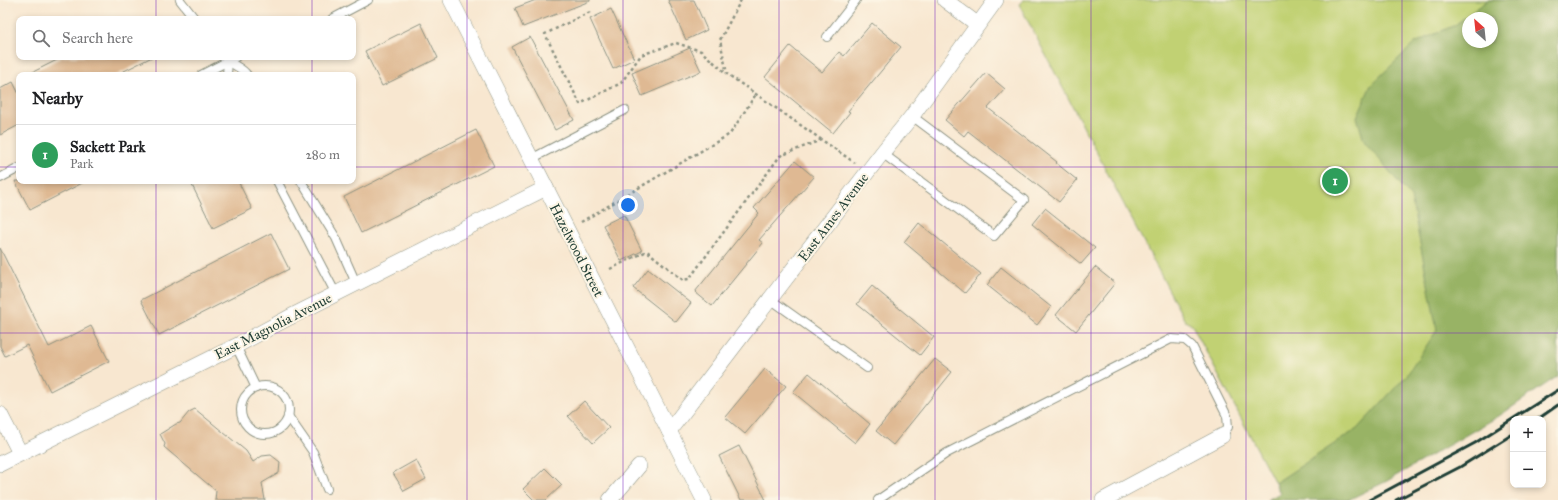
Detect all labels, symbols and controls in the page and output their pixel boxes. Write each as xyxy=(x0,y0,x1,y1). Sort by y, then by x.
north arrow xyxy=(1462,12,1498,48)
search box xyxy=(16,16,356,60)
icon: search xyxy=(30,27,52,49)
text: Search here xyxy=(62,29,133,47)
text: Nearby xyxy=(32,88,83,109)
text: Sackett Park xyxy=(70,138,145,156)
text: 1 xyxy=(42,147,48,163)
text: 280 m xyxy=(305,147,340,163)
text: Park xyxy=(70,156,94,172)
pin: 1 xyxy=(1322,166,1348,196)
street label: East Ames Avenue xyxy=(795,170,872,265)
your location xyxy=(618,195,638,215)
street label: Hazelwood Street xyxy=(546,201,607,300)
street label: East Magnolia Avenue xyxy=(212,289,335,363)
map controls xyxy=(1510,416,1546,488)
button: + xyxy=(1510,416,1546,452)
button: − xyxy=(1510,452,1546,488)

